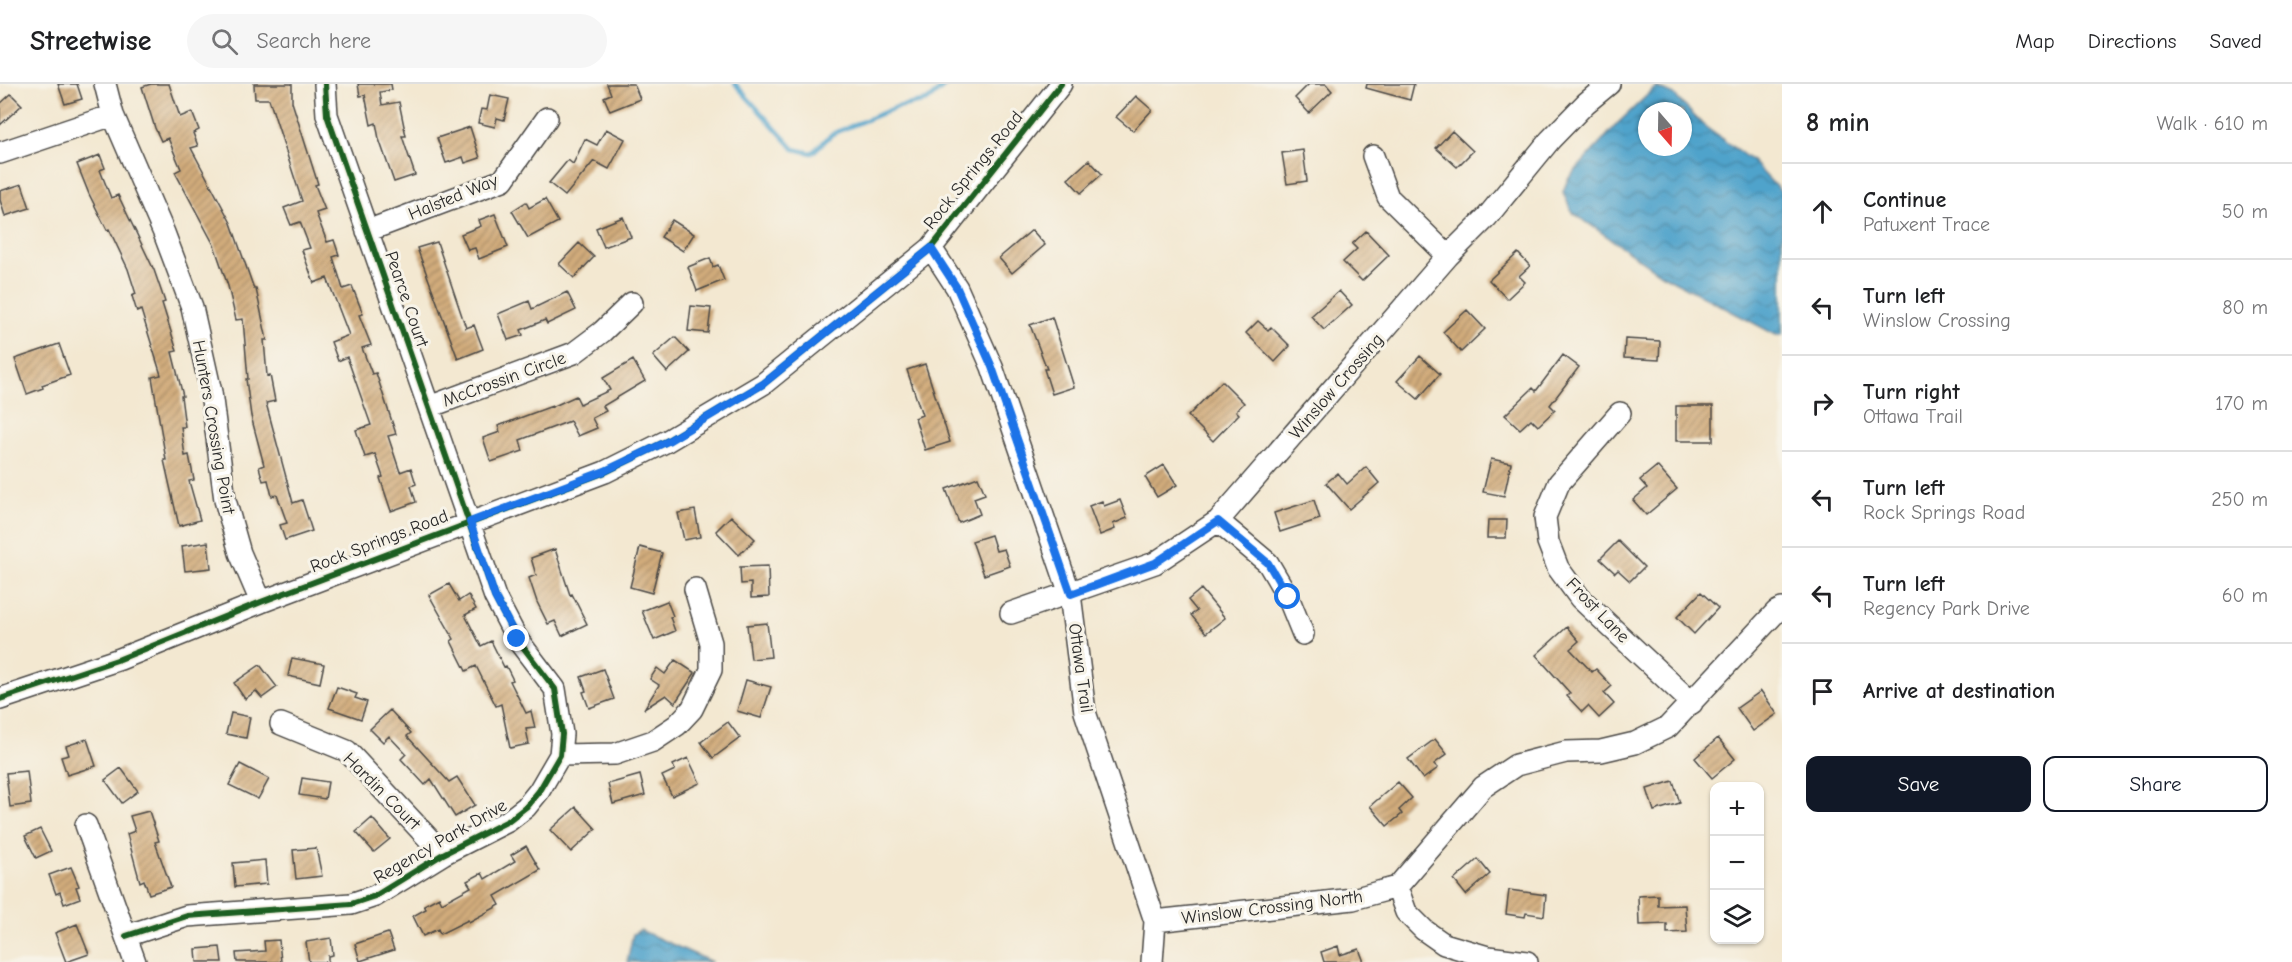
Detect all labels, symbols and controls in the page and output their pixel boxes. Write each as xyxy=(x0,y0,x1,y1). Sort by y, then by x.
search box xyxy=(187,14,607,68)
text: Streetwise xyxy=(30,25,151,57)
icon: search xyxy=(208,25,241,58)
text: Search here xyxy=(256,28,371,54)
text: Map xyxy=(2015,29,2055,53)
text: Directions xyxy=(2088,29,2177,53)
text: Saved xyxy=(2210,29,2262,53)
north arrow xyxy=(1638,102,1692,156)
street label: Rock Springs Road xyxy=(919,107,1027,234)
text: 8 min xyxy=(1806,108,1870,138)
text: Walk · 610 m xyxy=(2157,112,2268,135)
street label: Halsted Way xyxy=(405,170,502,225)
text: Continue xyxy=(1863,187,1946,213)
icon: ahead xyxy=(1806,195,1839,228)
text: 50 m xyxy=(2222,200,2268,223)
text: Patuxent Trace xyxy=(1863,213,1990,236)
street label: Pearce Court xyxy=(380,248,433,351)
text: Turn left xyxy=(1863,283,1945,309)
icon: left xyxy=(1806,291,1839,324)
text: 80 m xyxy=(2222,296,2268,319)
text: Winslow Crossing xyxy=(1863,309,2011,332)
street label: Winslow Crossing xyxy=(1285,329,1388,443)
street label: Hunters Crossing Point xyxy=(188,338,239,517)
street label: McCrossin Circle xyxy=(440,347,569,411)
text: Turn right xyxy=(1863,379,1960,405)
icon: right xyxy=(1806,387,1839,420)
text: 170 m xyxy=(2215,392,2268,415)
text: Ottawa Trail xyxy=(1863,405,1963,428)
text: Turn left xyxy=(1863,475,1945,501)
icon: left xyxy=(1806,483,1839,516)
text: 250 m xyxy=(2211,488,2268,511)
text: Rock Springs Road xyxy=(1863,501,2025,524)
street label: Rock Springs Road xyxy=(307,506,451,577)
text: Turn left xyxy=(1863,571,1945,597)
street label: Frost Lane xyxy=(1562,573,1634,647)
icon: left xyxy=(1806,579,1839,612)
route start xyxy=(1274,583,1300,609)
text: 60 m xyxy=(2222,584,2268,607)
text: Regency Park Drive xyxy=(1863,597,2030,620)
street label: Ottawa Trail xyxy=(1064,622,1097,714)
route end xyxy=(503,625,529,651)
icon: arrive xyxy=(1806,675,1839,708)
text: Arrive at destination xyxy=(1863,678,2055,704)
street label: Hardin Court xyxy=(339,748,425,835)
button: Save xyxy=(1806,756,2031,812)
button: Share xyxy=(2043,756,2268,812)
map controls xyxy=(1710,782,1764,944)
button: + xyxy=(1710,782,1764,836)
street label: Regency Park Drive xyxy=(370,795,510,888)
button: − xyxy=(1710,836,1764,890)
street label: Winslow Crossing North xyxy=(1180,886,1364,929)
button: layers xyxy=(1710,890,1764,944)

